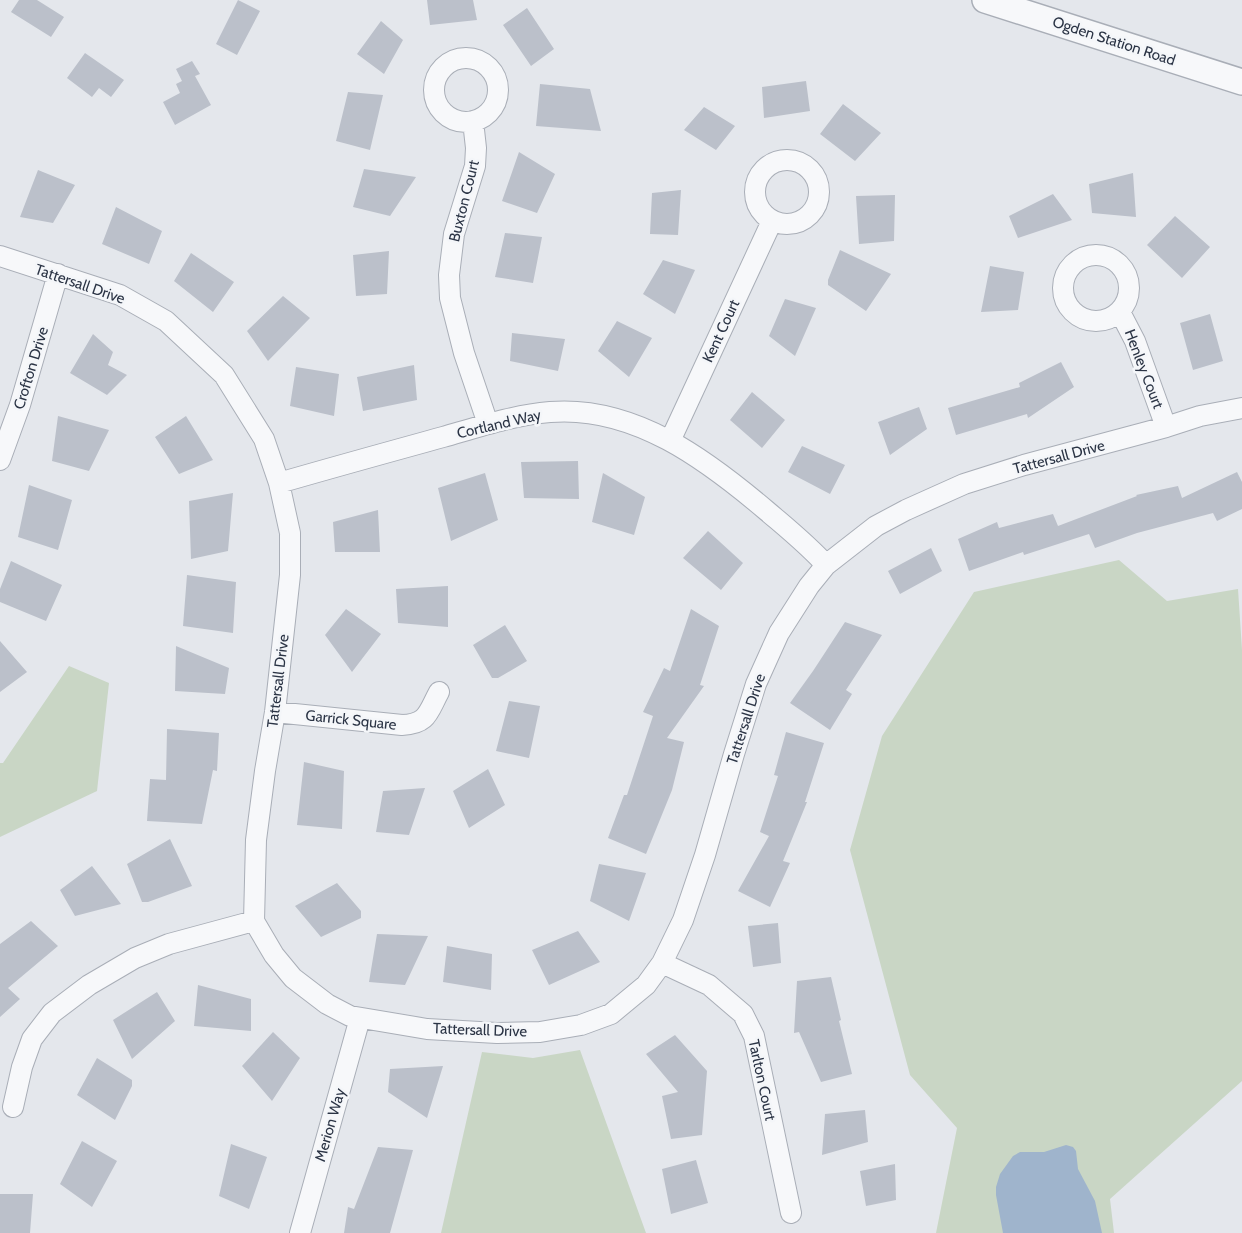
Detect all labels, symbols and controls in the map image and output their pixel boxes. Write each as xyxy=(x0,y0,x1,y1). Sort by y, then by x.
street label: Ogden Station Road xyxy=(1050,13,1178,69)
street label: Buxton Court xyxy=(445,158,483,244)
street label: Tattersall Drive xyxy=(33,260,128,308)
street label: Kent Court xyxy=(699,297,743,365)
street label: Crofton Drive xyxy=(10,324,52,412)
street label: Henley Court xyxy=(1121,327,1167,411)
street label: Cortland Way xyxy=(455,405,543,442)
street label: Tattersall Drive xyxy=(1011,436,1107,478)
street label: Tattersall Drive xyxy=(263,633,293,729)
street label: Tattersall Drive xyxy=(723,671,769,767)
street label: Garrick Square xyxy=(305,706,398,734)
street label: Tattersall Drive xyxy=(433,1019,528,1041)
street label: Tarlton Court xyxy=(745,1038,779,1122)
street label: Merion Way xyxy=(311,1086,349,1164)

